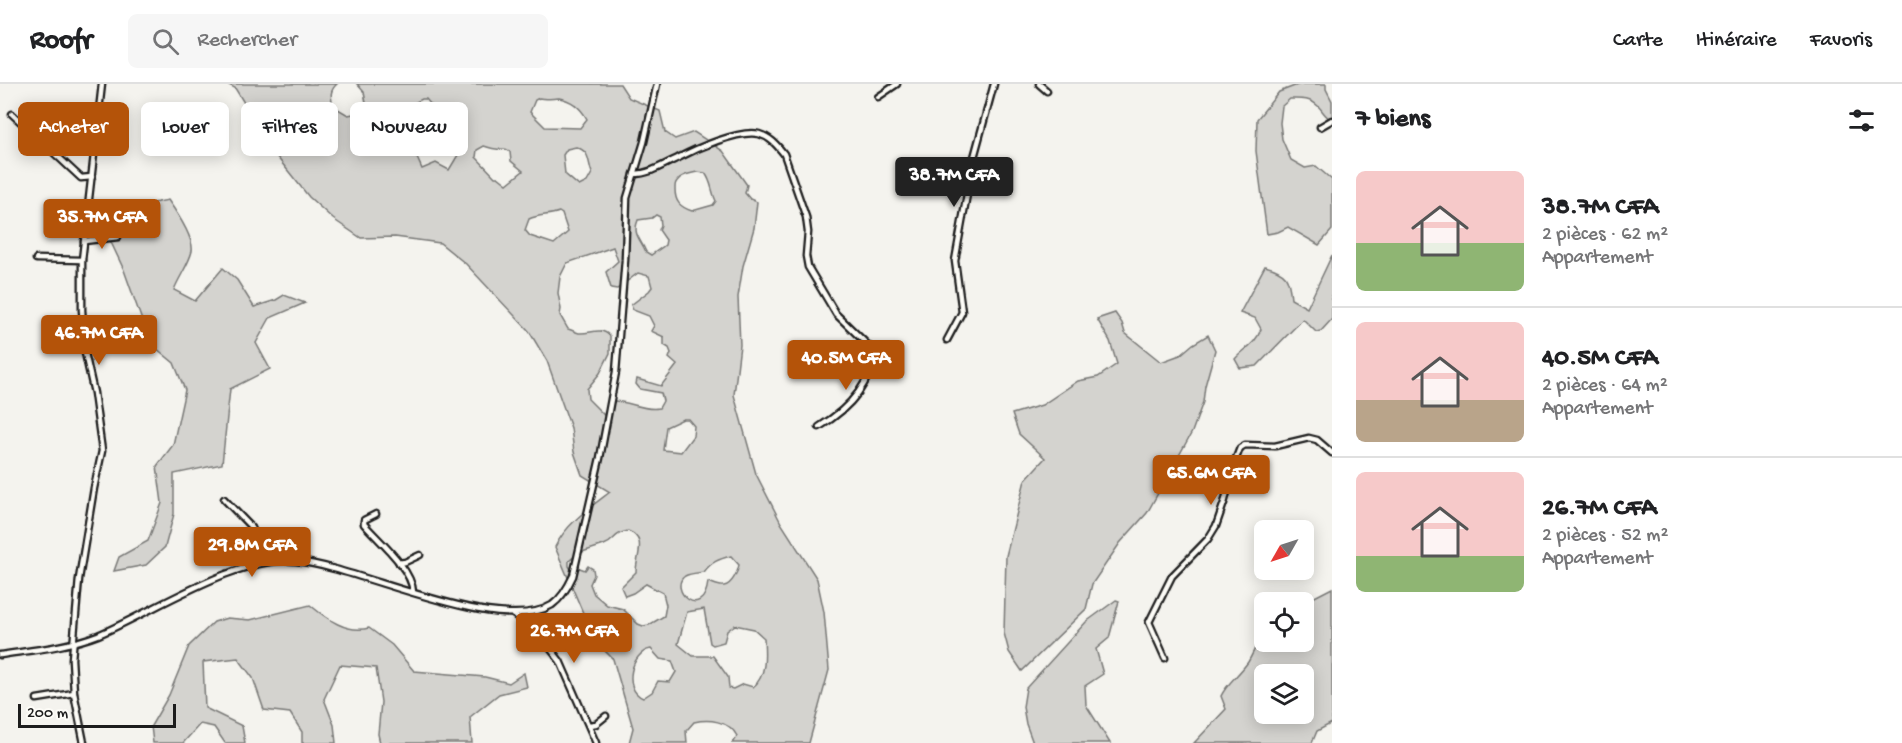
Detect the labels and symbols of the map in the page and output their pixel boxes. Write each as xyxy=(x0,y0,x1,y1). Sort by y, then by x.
pin: 38.7M CFA xyxy=(885,157,1023,208)
pin: 35.7M CFA xyxy=(33,199,171,250)
pin: 46.7M CFA xyxy=(30,315,168,366)
pin: 40.5M CFA xyxy=(777,340,915,391)
pin: 65.6M CFA xyxy=(1142,455,1280,506)
north arrow xyxy=(1254,520,1314,580)
pin: 29.8M CFA xyxy=(183,527,321,578)
pin: 26.7M CFA xyxy=(505,613,643,664)
scale bar xyxy=(18,701,176,728)

